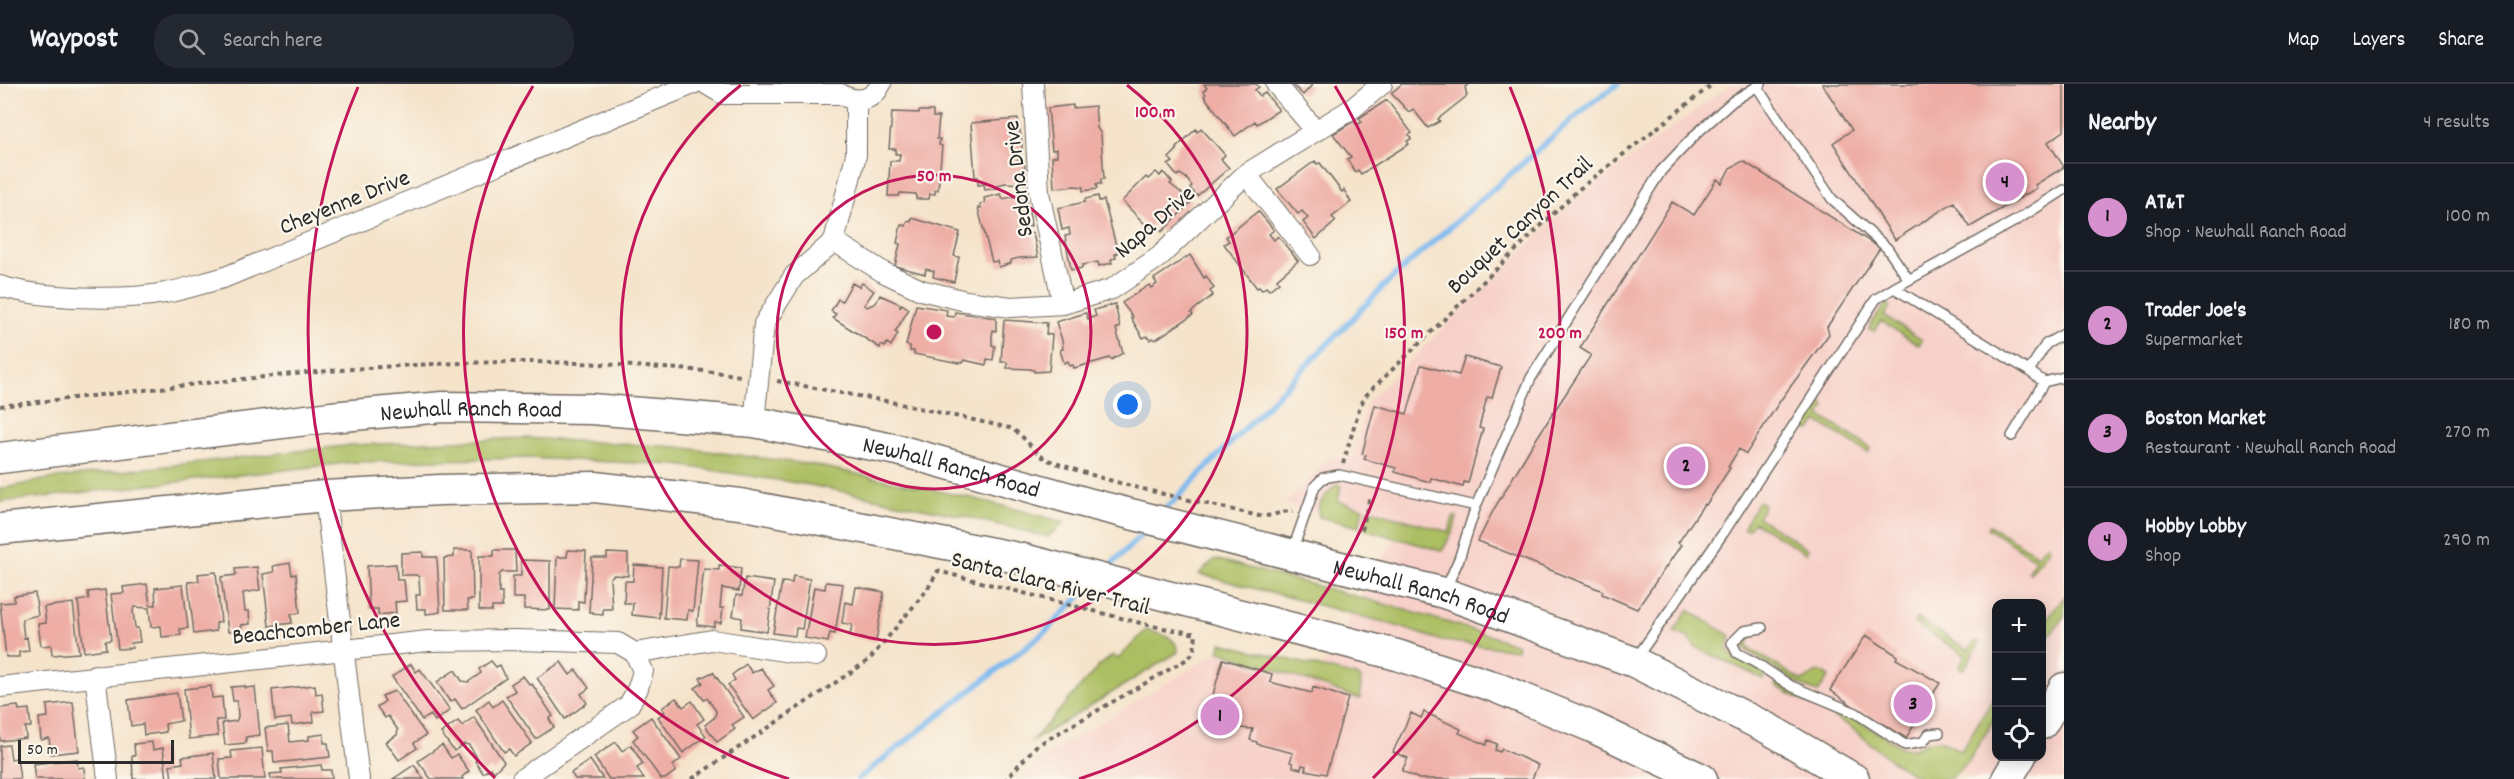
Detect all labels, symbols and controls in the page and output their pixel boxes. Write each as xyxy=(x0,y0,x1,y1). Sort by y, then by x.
search box xyxy=(154,14,574,68)
text: Waypost xyxy=(30,21,118,61)
icon: search xyxy=(175,25,208,58)
text: Search here xyxy=(223,26,322,57)
text: Map xyxy=(2288,26,2319,56)
text: Layers xyxy=(2352,26,2405,56)
text: Share xyxy=(2438,26,2484,56)
text: 100 m xyxy=(1135,101,1175,126)
text: Nearby xyxy=(2088,105,2156,142)
text: 4 results xyxy=(2423,109,2490,137)
street label: Sedona Drive xyxy=(996,118,1044,239)
street label: Bouquet Canyon Trail xyxy=(1440,149,1602,303)
pin: 4 xyxy=(1986,160,2024,204)
street label: Cheyenne Drive xyxy=(275,162,416,245)
text: 50 m xyxy=(917,165,951,190)
street label: Napa Drive xyxy=(1108,179,1204,268)
text: AT&T xyxy=(2145,188,2184,219)
text: 1 xyxy=(2105,203,2110,231)
text: 100 m xyxy=(2446,203,2490,231)
text: Shop · Newhall Ranch Road xyxy=(2145,219,2347,247)
text: Trader Joe's xyxy=(2145,296,2247,327)
text: 2 xyxy=(2103,311,2112,339)
text: 180 m xyxy=(2448,311,2490,339)
centre of rings xyxy=(924,322,944,342)
text: 150 m xyxy=(1385,322,1423,347)
text: 200 m xyxy=(1538,322,1582,347)
text: Supermarket xyxy=(2145,327,2243,355)
your location xyxy=(1113,390,1142,419)
street label: Newhall Ranch Road xyxy=(379,393,562,433)
text: Boston Market xyxy=(2145,404,2266,435)
text: 3 xyxy=(2103,419,2112,447)
text: 270 m xyxy=(2444,419,2490,447)
street label: Newhall Ranch Road xyxy=(860,430,1043,509)
text: Restaurant · Newhall Ranch Road xyxy=(2145,435,2396,463)
pin: 2 xyxy=(1666,444,1706,488)
text: Hobby Lobby xyxy=(2145,512,2246,543)
text: 4 xyxy=(2103,527,2112,555)
text: 290 m xyxy=(2443,527,2490,555)
text: Shop xyxy=(2145,543,2181,571)
street label: Santa Clara River Trail xyxy=(947,544,1154,626)
street label: Newhall Ranch Road xyxy=(1329,552,1513,635)
map controls xyxy=(1992,599,2046,761)
button: + xyxy=(1992,599,2046,653)
street label: Beachcomber Lane xyxy=(231,604,402,656)
button: − xyxy=(1992,653,2046,707)
pin: 3 xyxy=(1894,682,1932,726)
pin: 1 xyxy=(1200,694,1240,738)
button: locate xyxy=(1992,707,2046,761)
scale bar xyxy=(18,737,174,764)
text: 50 m xyxy=(27,739,58,762)

